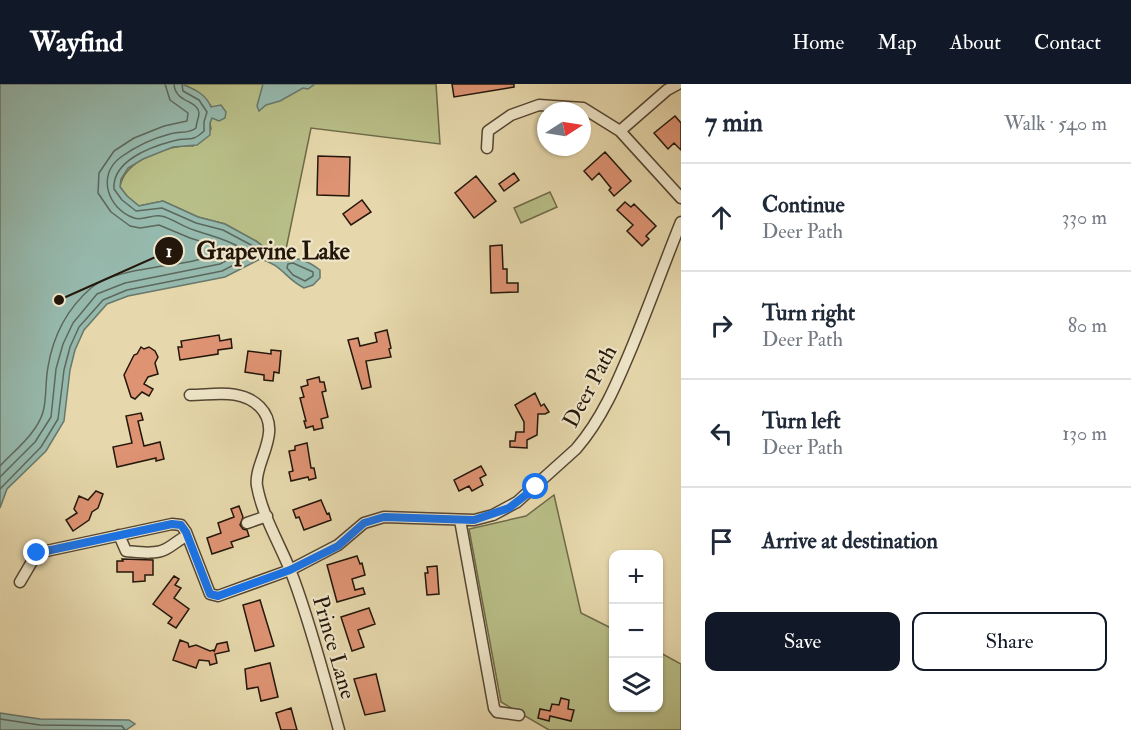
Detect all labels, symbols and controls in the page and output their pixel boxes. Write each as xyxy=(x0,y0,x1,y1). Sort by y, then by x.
text: Wayfind xyxy=(30,25,123,60)
text: Home xyxy=(792,29,844,56)
text: Map xyxy=(877,29,917,56)
text: About xyxy=(950,29,1001,56)
text: Contact xyxy=(1034,29,1101,56)
north arrow xyxy=(537,102,591,156)
text: 7 min xyxy=(705,107,763,139)
text: Walk · 540 m xyxy=(1004,111,1107,136)
text: Continue xyxy=(762,191,845,219)
icon: ahead xyxy=(705,201,738,234)
text: 330 m xyxy=(1062,205,1107,230)
text: Deer Path xyxy=(762,219,843,244)
callout: Grapevine Lake xyxy=(154,230,362,272)
text: Grapevine Lake xyxy=(196,236,350,267)
text: 1 xyxy=(166,240,172,263)
text: Turn right xyxy=(762,299,855,327)
icon: right xyxy=(705,309,738,342)
text: 80 m xyxy=(1068,313,1107,338)
text: Deer Path xyxy=(762,327,843,352)
street label: Deer Path xyxy=(557,340,623,432)
text: Turn left xyxy=(762,407,841,435)
icon: left xyxy=(705,417,738,450)
text: 130 m xyxy=(1062,421,1107,446)
text: Deer Path xyxy=(762,435,843,460)
route start xyxy=(522,473,548,499)
icon: arrive xyxy=(705,525,738,558)
text: Arrive at destination xyxy=(762,527,938,555)
route end xyxy=(23,539,49,565)
map controls xyxy=(609,550,663,712)
button: + xyxy=(609,550,663,604)
street label: Prince Lane xyxy=(306,592,362,702)
button: − xyxy=(609,604,663,658)
button: Save xyxy=(705,612,900,671)
button: Share xyxy=(912,612,1107,671)
button: layers xyxy=(609,658,663,712)

